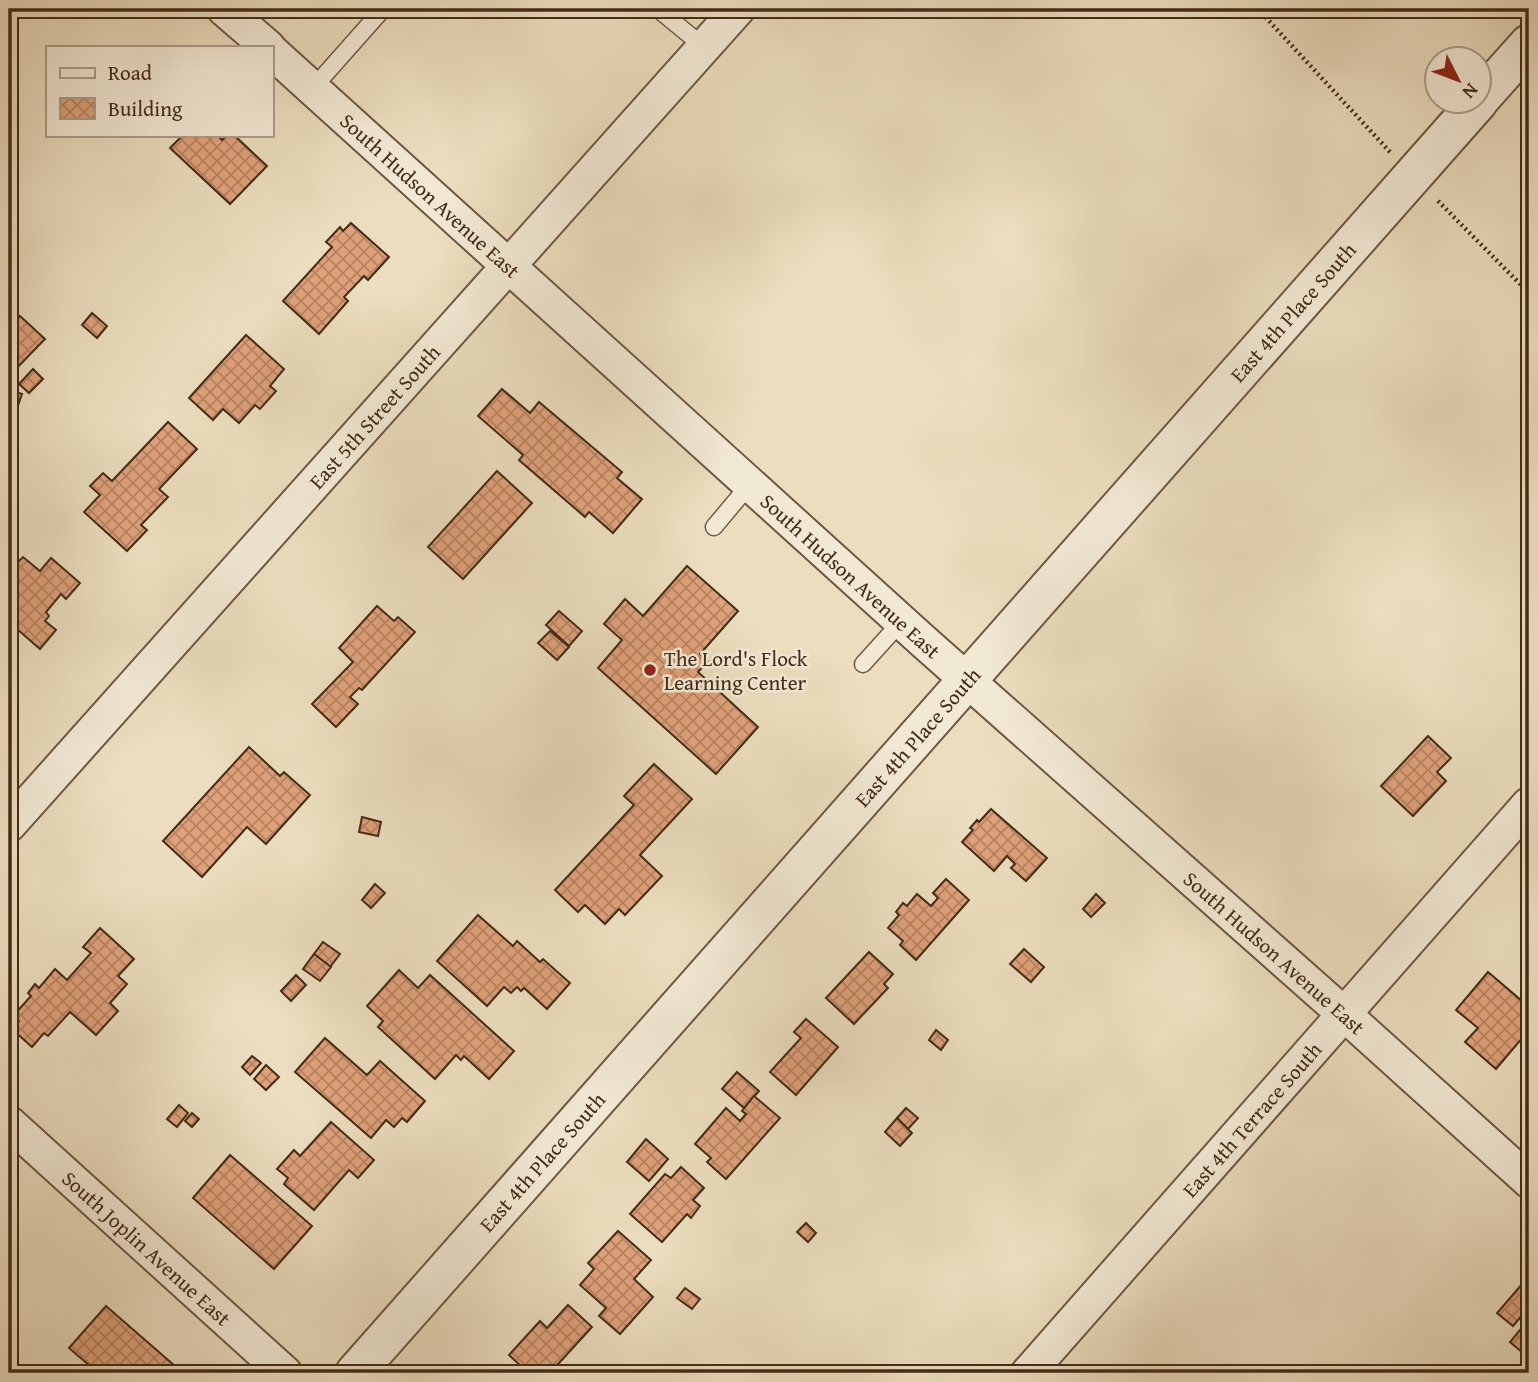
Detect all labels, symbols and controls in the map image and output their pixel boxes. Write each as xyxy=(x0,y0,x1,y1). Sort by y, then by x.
legend xyxy=(46,46,273,136)
north arrow xyxy=(1422,46,1492,116)
text: Road xyxy=(108,57,153,88)
text: N xyxy=(1456,77,1485,106)
text: Building xyxy=(108,93,183,124)
street label: South Hudson Avenue East xyxy=(333,105,528,286)
street label: East 4th Place South xyxy=(1222,235,1363,389)
street label: East 5th Street South xyxy=(301,337,447,495)
street label: South Hudson Avenue East xyxy=(754,486,948,666)
place label: The Lord's Flock Learning Center xyxy=(664,643,808,698)
street label: East 4th Place South xyxy=(847,660,988,814)
marker: The Lord's Flock Learning Center xyxy=(642,662,658,678)
street label: South Hudson Avenue East xyxy=(1177,863,1373,1042)
street label: East 4th Terrace South xyxy=(1174,1035,1329,1204)
street label: East 4th Place South xyxy=(471,1085,612,1238)
street label: South Joplin Avenue East xyxy=(55,1163,239,1333)

